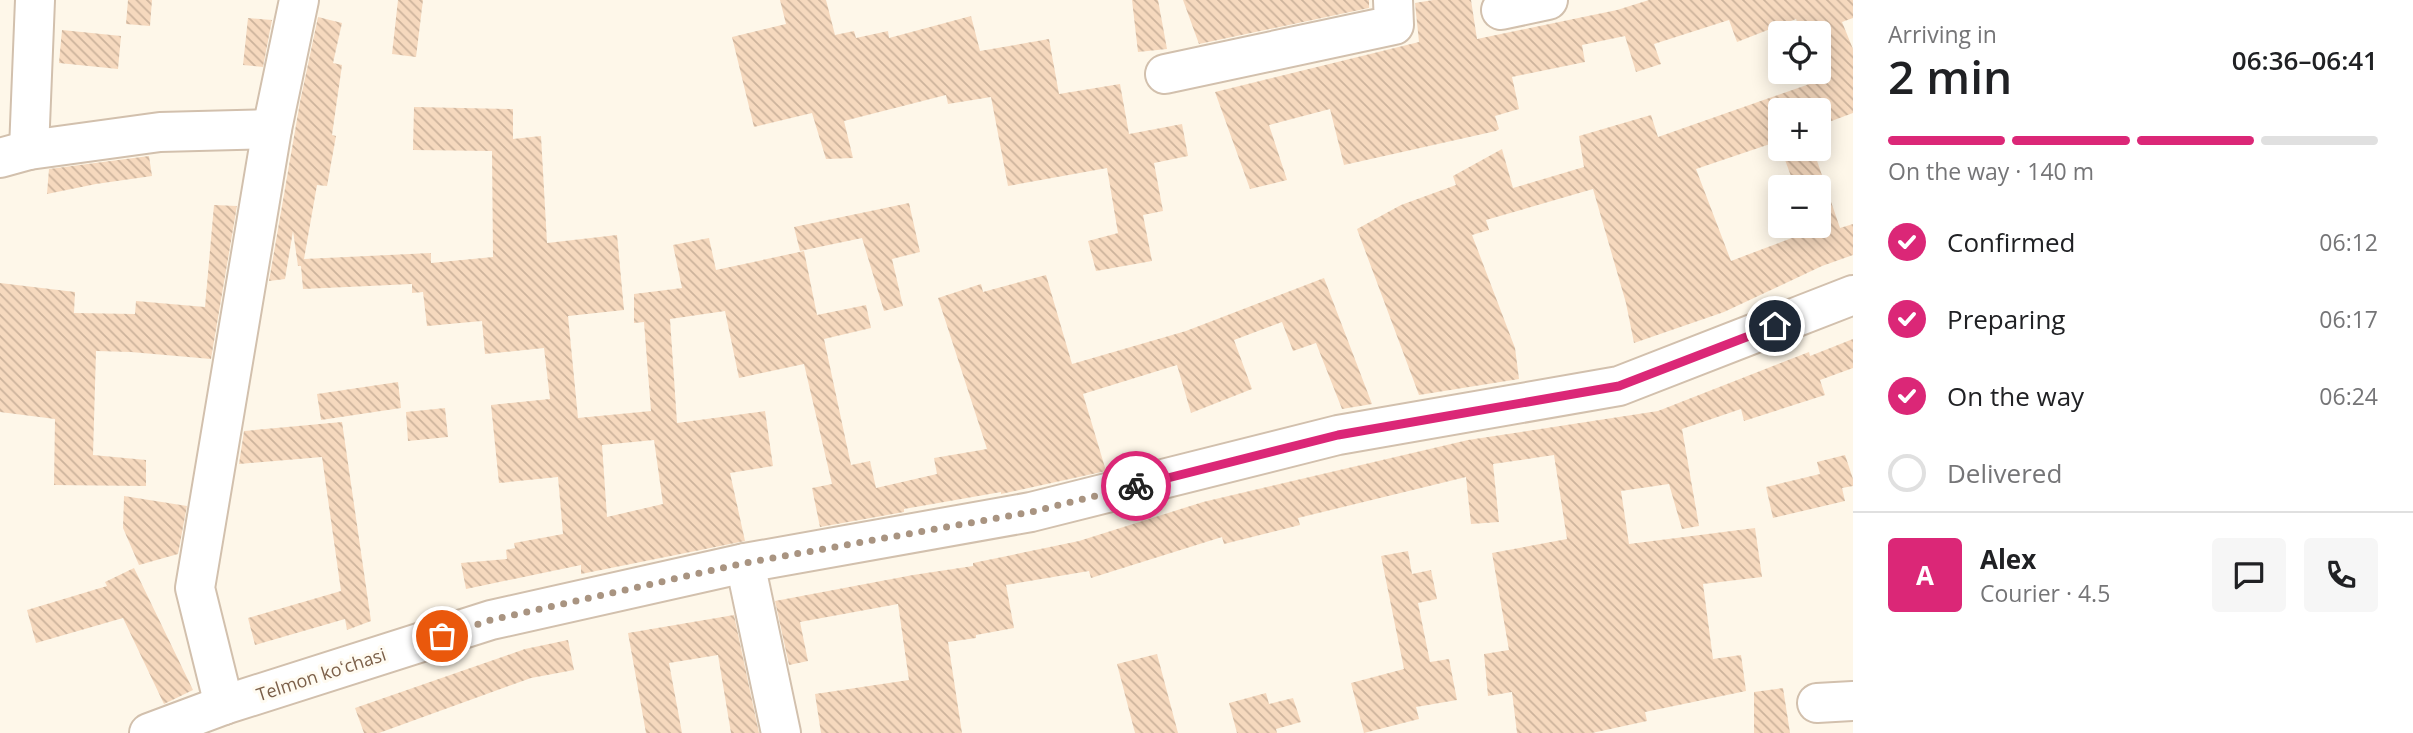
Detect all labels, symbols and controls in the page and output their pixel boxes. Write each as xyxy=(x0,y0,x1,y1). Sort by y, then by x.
text: Arriving in xyxy=(1888,18,1997,50)
map controls xyxy=(1768,21,1831,238)
button: locate xyxy=(1768,21,1831,84)
text: 06:36–06:41 xyxy=(2232,42,2378,78)
text: 2 min xyxy=(1888,45,2012,107)
button: + xyxy=(1768,98,1831,161)
text: On the way · 140 m xyxy=(1888,155,2094,187)
button: − xyxy=(1768,175,1831,238)
icon: check xyxy=(1888,223,1926,261)
text: Confirmed xyxy=(1947,224,2075,260)
text: 06:12 xyxy=(2319,226,2378,258)
pin xyxy=(1745,296,1805,356)
icon: check xyxy=(1888,300,1926,338)
text: Preparing xyxy=(1947,301,2065,337)
text: 06:17 xyxy=(2319,303,2378,335)
icon: home xyxy=(1756,307,1794,345)
icon: check xyxy=(1888,377,1926,415)
text: On the way xyxy=(1947,378,2084,414)
text: 06:24 xyxy=(2319,380,2378,412)
courier xyxy=(1101,451,1171,521)
text: Delivered xyxy=(1947,455,2062,491)
icon: bike xyxy=(1117,467,1155,505)
button: chat xyxy=(2212,538,2286,612)
button: phone xyxy=(2304,538,2378,612)
text: Alex xyxy=(1980,541,2036,577)
text: A xyxy=(1916,557,1934,593)
text: Courier · 4.5 xyxy=(1980,577,2110,609)
pin xyxy=(412,606,472,666)
icon: bag xyxy=(423,617,461,655)
street label: Telmon koʻchasi xyxy=(253,642,389,706)

